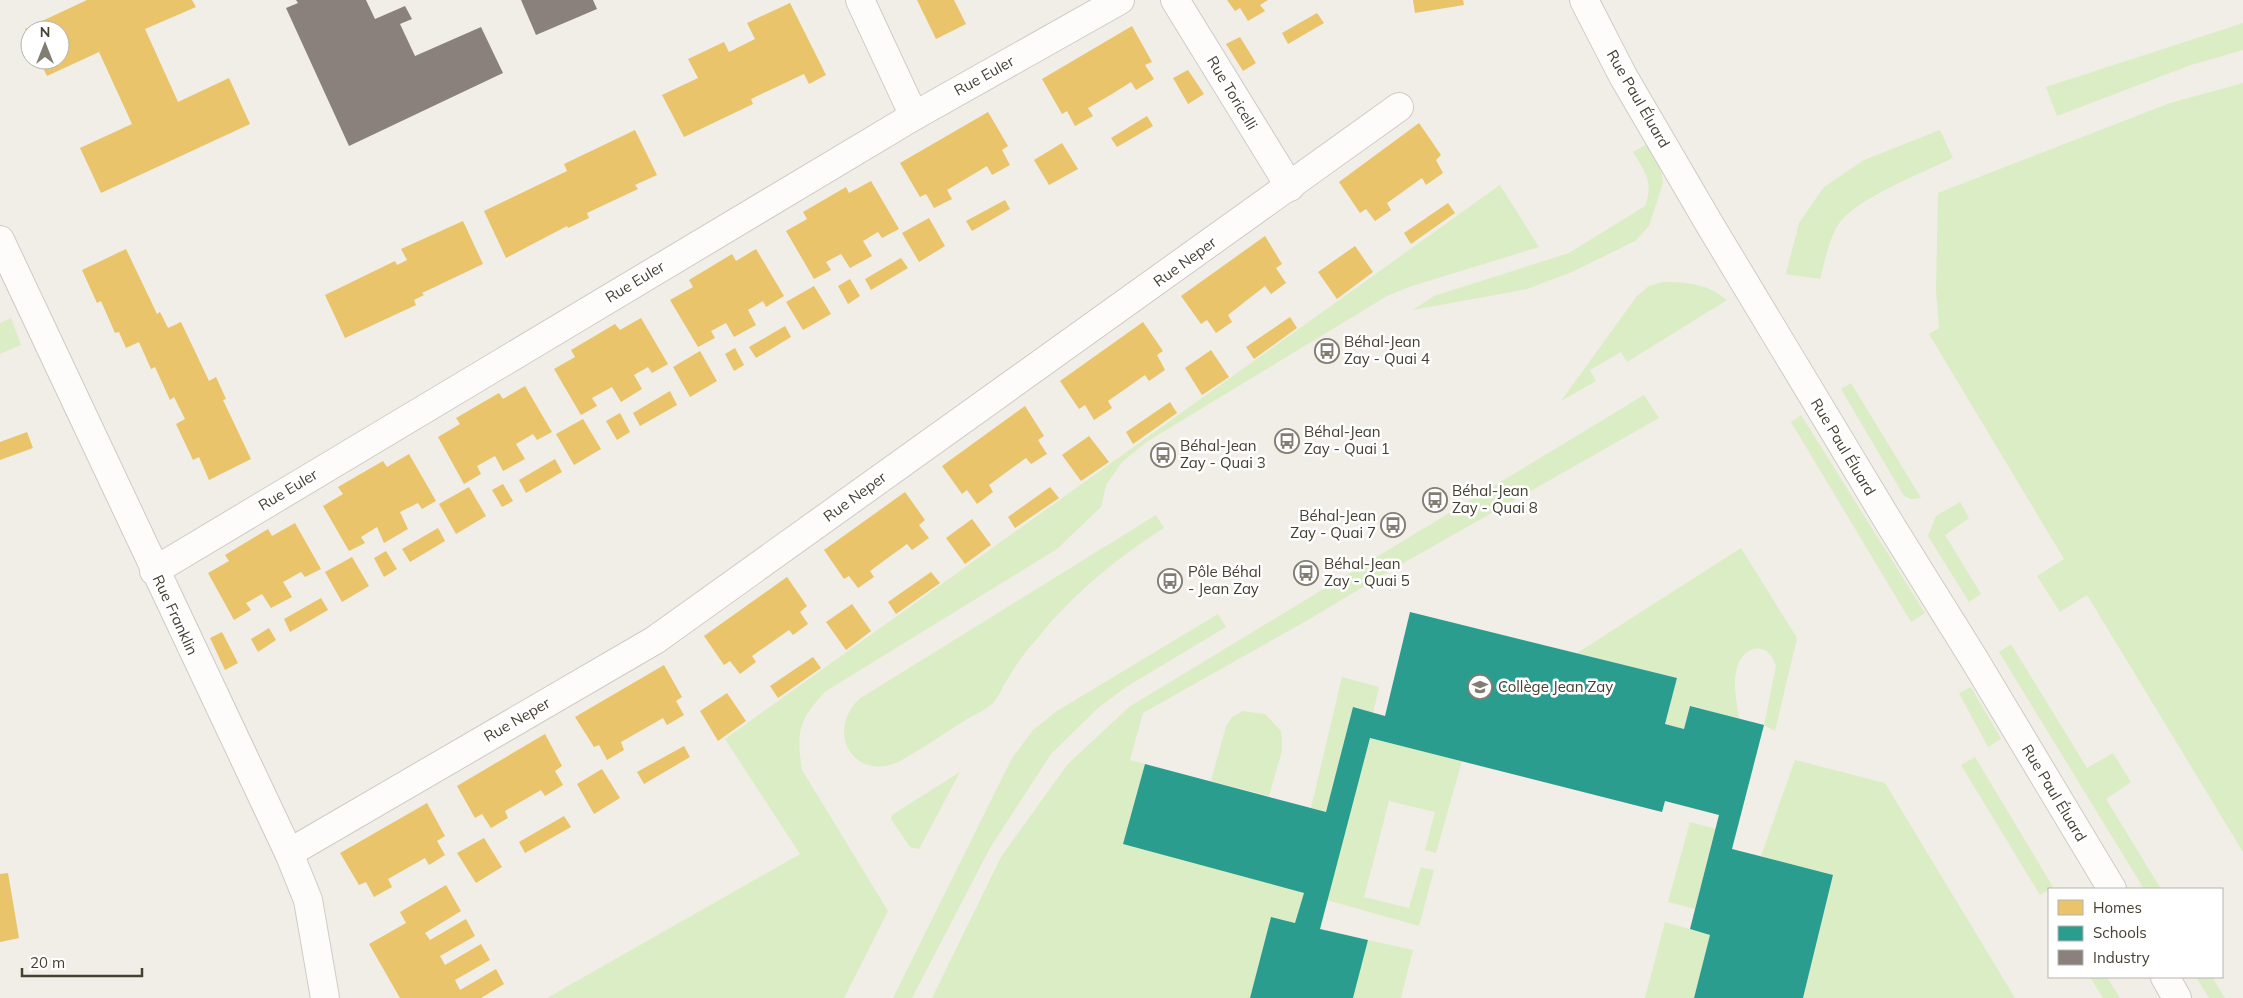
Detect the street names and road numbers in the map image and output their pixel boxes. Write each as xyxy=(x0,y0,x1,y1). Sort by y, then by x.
street label: Rue Paul Éluard xyxy=(1603,46,1674,151)
street label: Rue Euler xyxy=(950,51,1018,100)
street label: Rue Toricelli xyxy=(1203,52,1262,133)
street label: Rue Neper xyxy=(1150,232,1220,291)
street label: Rue Euler xyxy=(602,256,668,307)
street label: Rue Paul Éluard xyxy=(1807,395,1880,499)
street label: Rue Euler xyxy=(255,464,321,515)
street label: Rue Neper xyxy=(820,467,890,526)
street label: Rue Franklin xyxy=(149,572,202,658)
street label: Rue Neper xyxy=(480,693,554,746)
street label: Rue Paul Éluard xyxy=(2018,741,2091,845)

